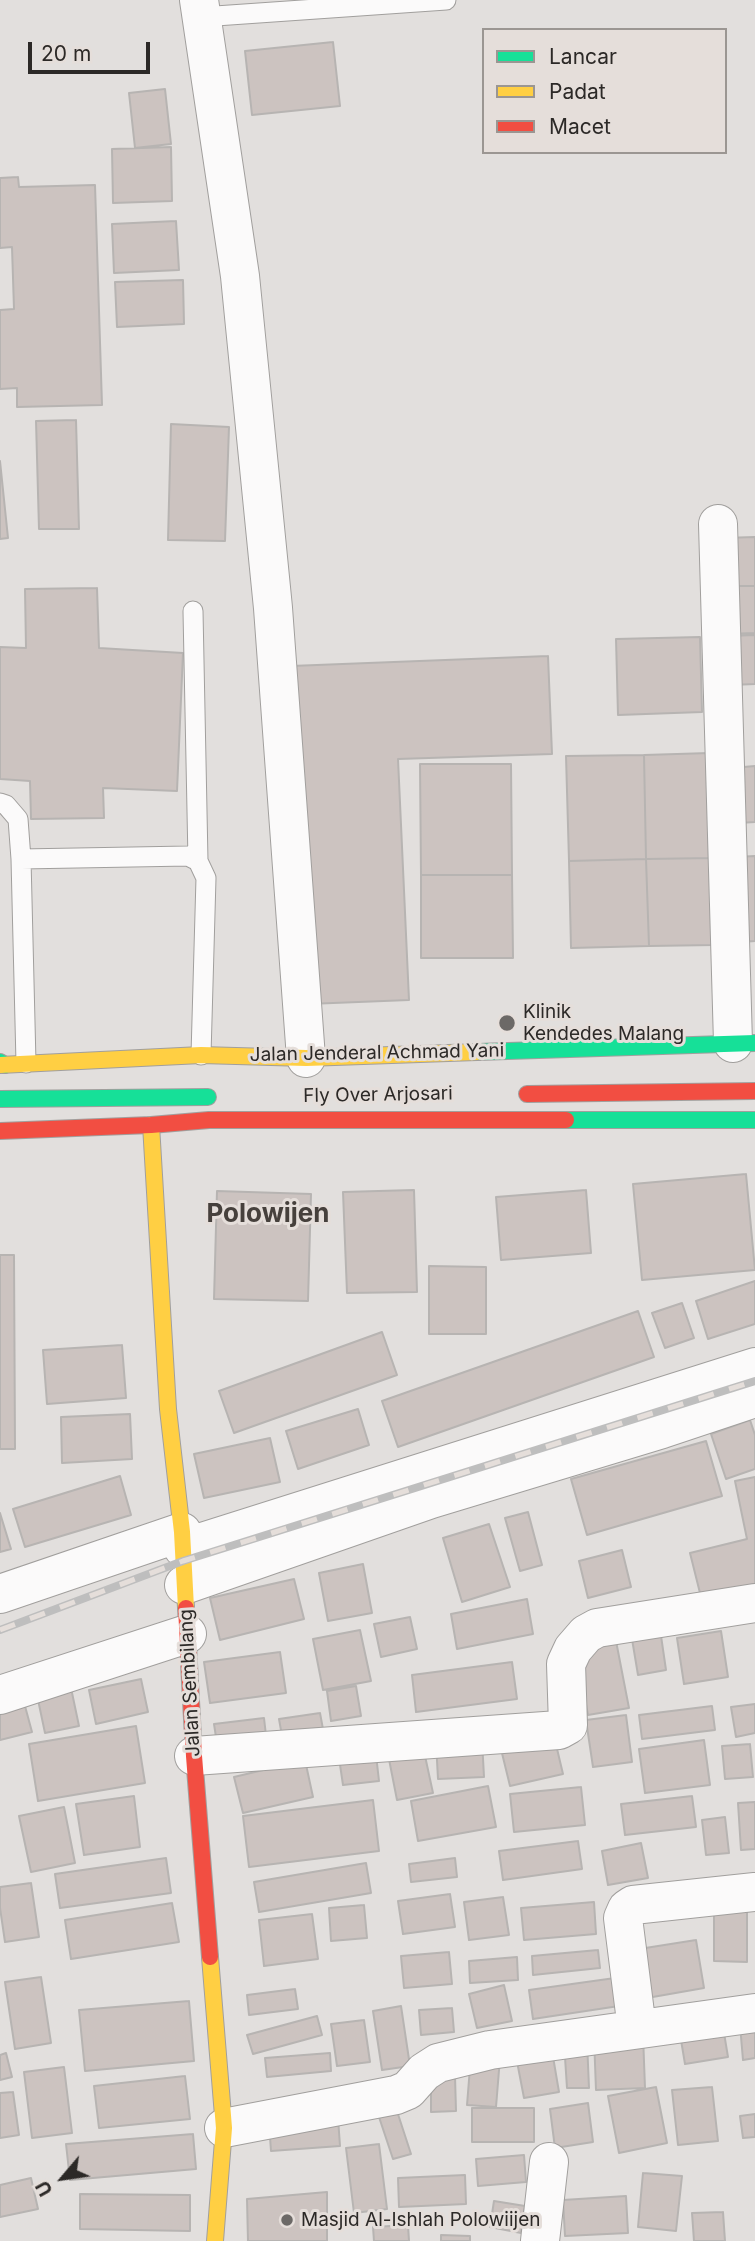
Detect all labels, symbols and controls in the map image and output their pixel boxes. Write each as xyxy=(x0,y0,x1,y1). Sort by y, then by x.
scale bar xyxy=(32,28,154,72)
legend xyxy=(482,28,727,154)
text: 20 m xyxy=(41,41,91,66)
text: Lancar xyxy=(549,44,617,69)
text: Padat xyxy=(549,79,606,104)
text: Macet xyxy=(549,114,611,139)
place label: Klinik Kendedes Malang xyxy=(523,1001,684,1045)
marker: Klinik Kendedes Malang xyxy=(497,1013,517,1033)
street label: Jalan Jenderal Achmad Yani xyxy=(250,1039,504,1067)
street label: Fly Over Arjosari xyxy=(303,1082,453,1108)
district label: Polowijen xyxy=(206,1198,330,1230)
street label: Jalan Sembilang xyxy=(175,1609,205,1757)
north arrow xyxy=(28,2143,98,2213)
text: U xyxy=(31,2177,58,2200)
place label: Masjid Al-Ishlah Polowiijen xyxy=(301,2209,540,2231)
marker: Masjid Al-Ishlah Polowiijen xyxy=(279,2212,295,2228)

